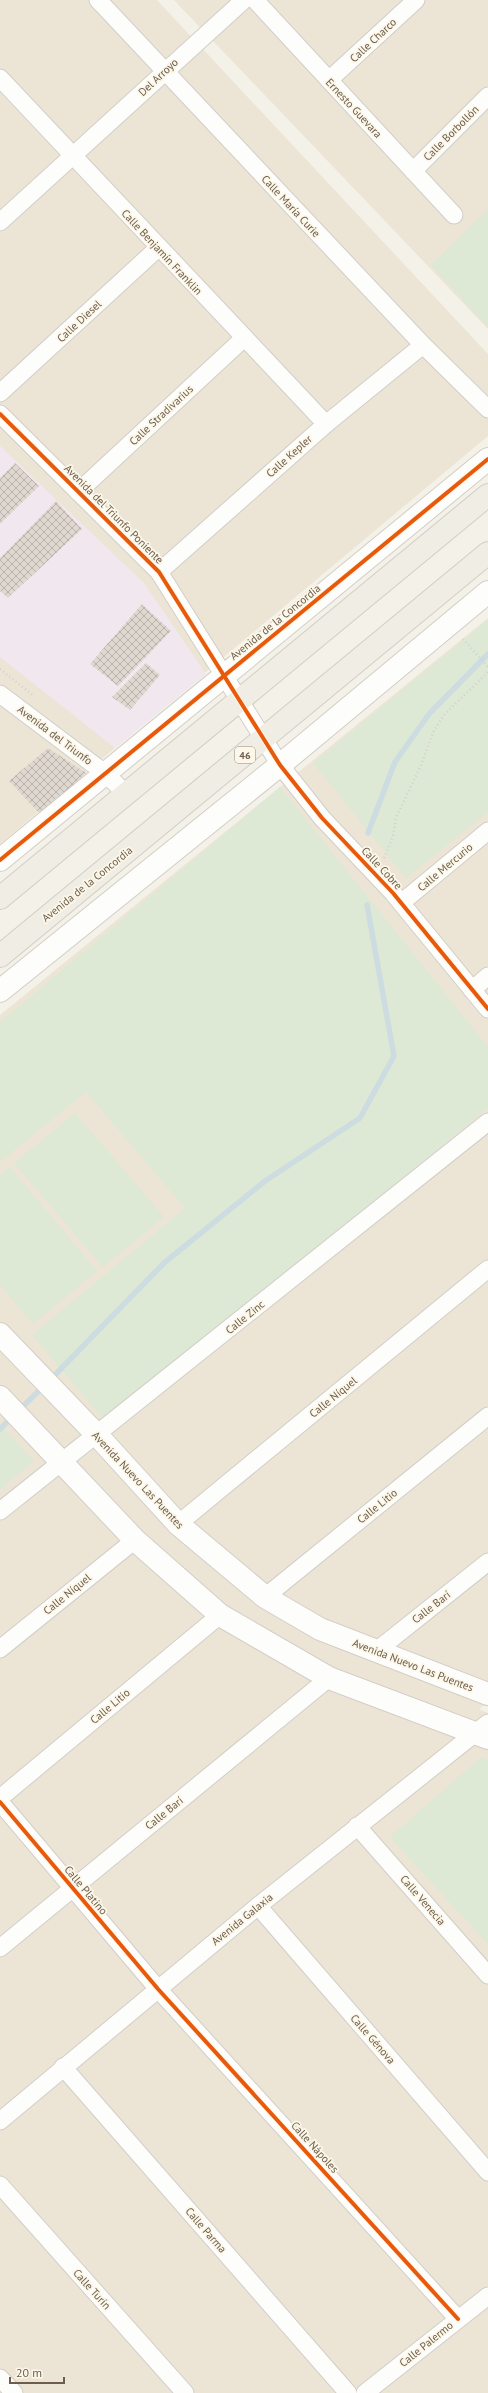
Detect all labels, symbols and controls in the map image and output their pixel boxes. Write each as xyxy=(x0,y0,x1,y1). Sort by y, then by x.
street label: Calle Charco xyxy=(347,15,399,65)
street label: Del Arroyo xyxy=(135,55,181,99)
street label: Ernesto Guevara xyxy=(323,75,385,141)
street label: Calle Borbollón xyxy=(420,102,482,164)
street label: Calle María Curie xyxy=(259,172,324,240)
street label: Calle Benjamín Franklin xyxy=(119,206,205,298)
street label: Calle Diesel xyxy=(54,296,105,345)
street label: Calle Stradivarius xyxy=(126,382,196,448)
street label: Calle Kepler xyxy=(263,432,315,480)
street label: Avenida del Triunfo Poniente xyxy=(61,461,167,567)
street label: Avenida de la Concordia xyxy=(227,581,323,663)
street label: Avenida del Triunfo xyxy=(15,702,95,768)
road number: 46 xyxy=(235,747,255,763)
street label: Calle Mercurio xyxy=(414,840,476,894)
street label: Avenida de la Concordia xyxy=(39,843,135,925)
street label: Calle Cobre xyxy=(359,844,406,893)
street label: Calle Zinc xyxy=(223,1297,267,1337)
street label: Calle Níquel xyxy=(306,1373,360,1421)
street label: Avenida Nuevo Las Puentes xyxy=(89,1428,187,1532)
street label: Calle Litio xyxy=(354,1485,400,1526)
street label: Calle Níquel xyxy=(40,1570,94,1618)
street label: Calle Barí xyxy=(409,1588,453,1626)
street label: Avenida Nuevo Las Puentes xyxy=(351,1635,476,1695)
street label: Calle Litio xyxy=(87,1685,133,1727)
street label: Calle Barí xyxy=(142,1793,186,1833)
street label: Calle Platino xyxy=(61,1863,111,1918)
street label: Calle Venecia xyxy=(397,1872,449,1928)
street label: Avenida Galaxia xyxy=(208,1890,276,1948)
street label: Calle Génova xyxy=(348,2011,398,2067)
street label: Calle Nápoles xyxy=(288,2118,342,2176)
street label: Calle Parma xyxy=(182,2204,230,2256)
street label: Calle Turín xyxy=(70,2266,114,2312)
street label: Calle Palermo xyxy=(396,2318,456,2370)
scale bar xyxy=(10,2359,64,2385)
text: 20 m xyxy=(16,2365,42,2380)

